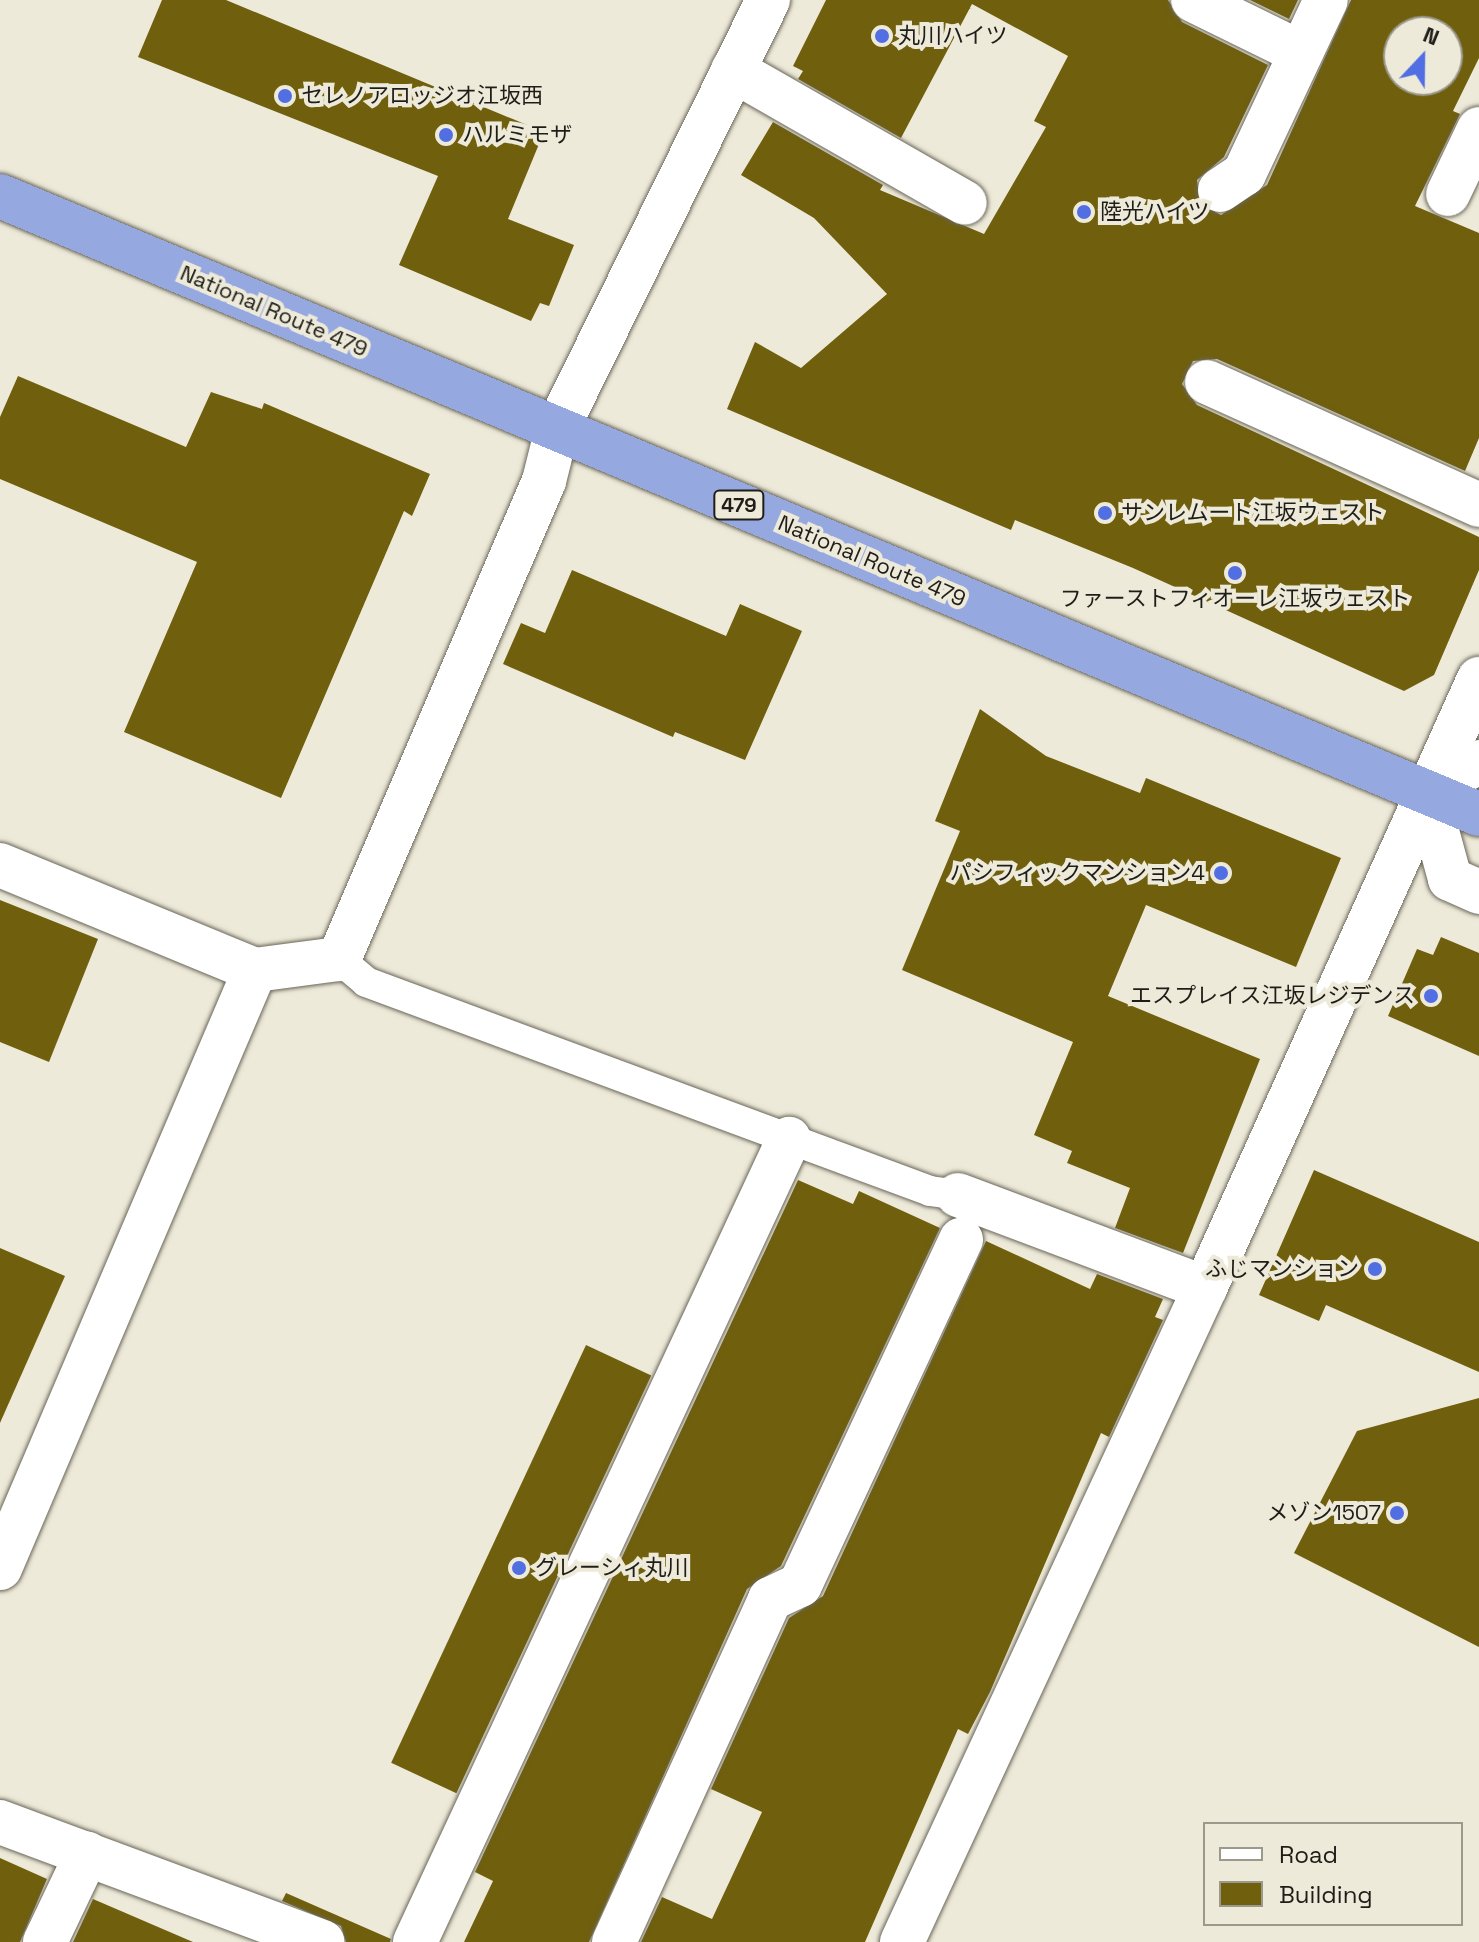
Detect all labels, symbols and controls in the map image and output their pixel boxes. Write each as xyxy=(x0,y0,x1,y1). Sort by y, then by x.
north arrow xyxy=(1383,16,1463,96)
text: N xyxy=(1419,20,1443,51)
place label: 丸川ハイツ xyxy=(898,23,1008,49)
marker: 丸川ハイツ xyxy=(873,27,891,45)
place label: セレノアロッジオ江坂西 xyxy=(301,83,543,109)
marker: セレノアロッジオ江坂西 xyxy=(276,87,294,105)
place label: ハルミモザ xyxy=(462,122,572,148)
marker: ハルミモザ xyxy=(437,126,455,144)
place label: 陸光ハイツ xyxy=(1100,199,1210,225)
marker: 陸光ハイツ xyxy=(1075,203,1093,221)
street label: National Route 479 xyxy=(176,260,372,362)
road number: 479 xyxy=(713,489,765,521)
place label: サンレムート江坂ウェスト xyxy=(1121,500,1385,526)
marker: サンレムート江坂ウェスト xyxy=(1096,504,1114,522)
street label: National Route 479 xyxy=(774,510,970,612)
marker: ファーストフィオーレ江坂ウェスト xyxy=(1226,564,1244,582)
place label: ファーストフィオーレ江坂ウェスト xyxy=(1059,586,1411,612)
place label: パシフィックマンション4 xyxy=(949,860,1205,886)
marker: パシフィックマンション4 xyxy=(1212,864,1230,882)
place label: エスプレイス江坂レジデンス xyxy=(1129,983,1415,1009)
marker: エスプレイス江坂レジデンス xyxy=(1422,987,1440,1005)
place label: ふじマンション xyxy=(1205,1256,1359,1282)
marker: ふじマンション xyxy=(1366,1260,1384,1278)
place label: メゾン1507 xyxy=(1267,1500,1381,1526)
marker: メゾン1507 xyxy=(1388,1504,1406,1522)
place label: グレーシィ丸川 xyxy=(535,1555,689,1581)
marker: グレーシィ丸川 xyxy=(510,1559,528,1577)
legend xyxy=(1203,1822,1463,1926)
text: Road xyxy=(1279,1839,1338,1870)
text: Building xyxy=(1279,1879,1373,1910)

